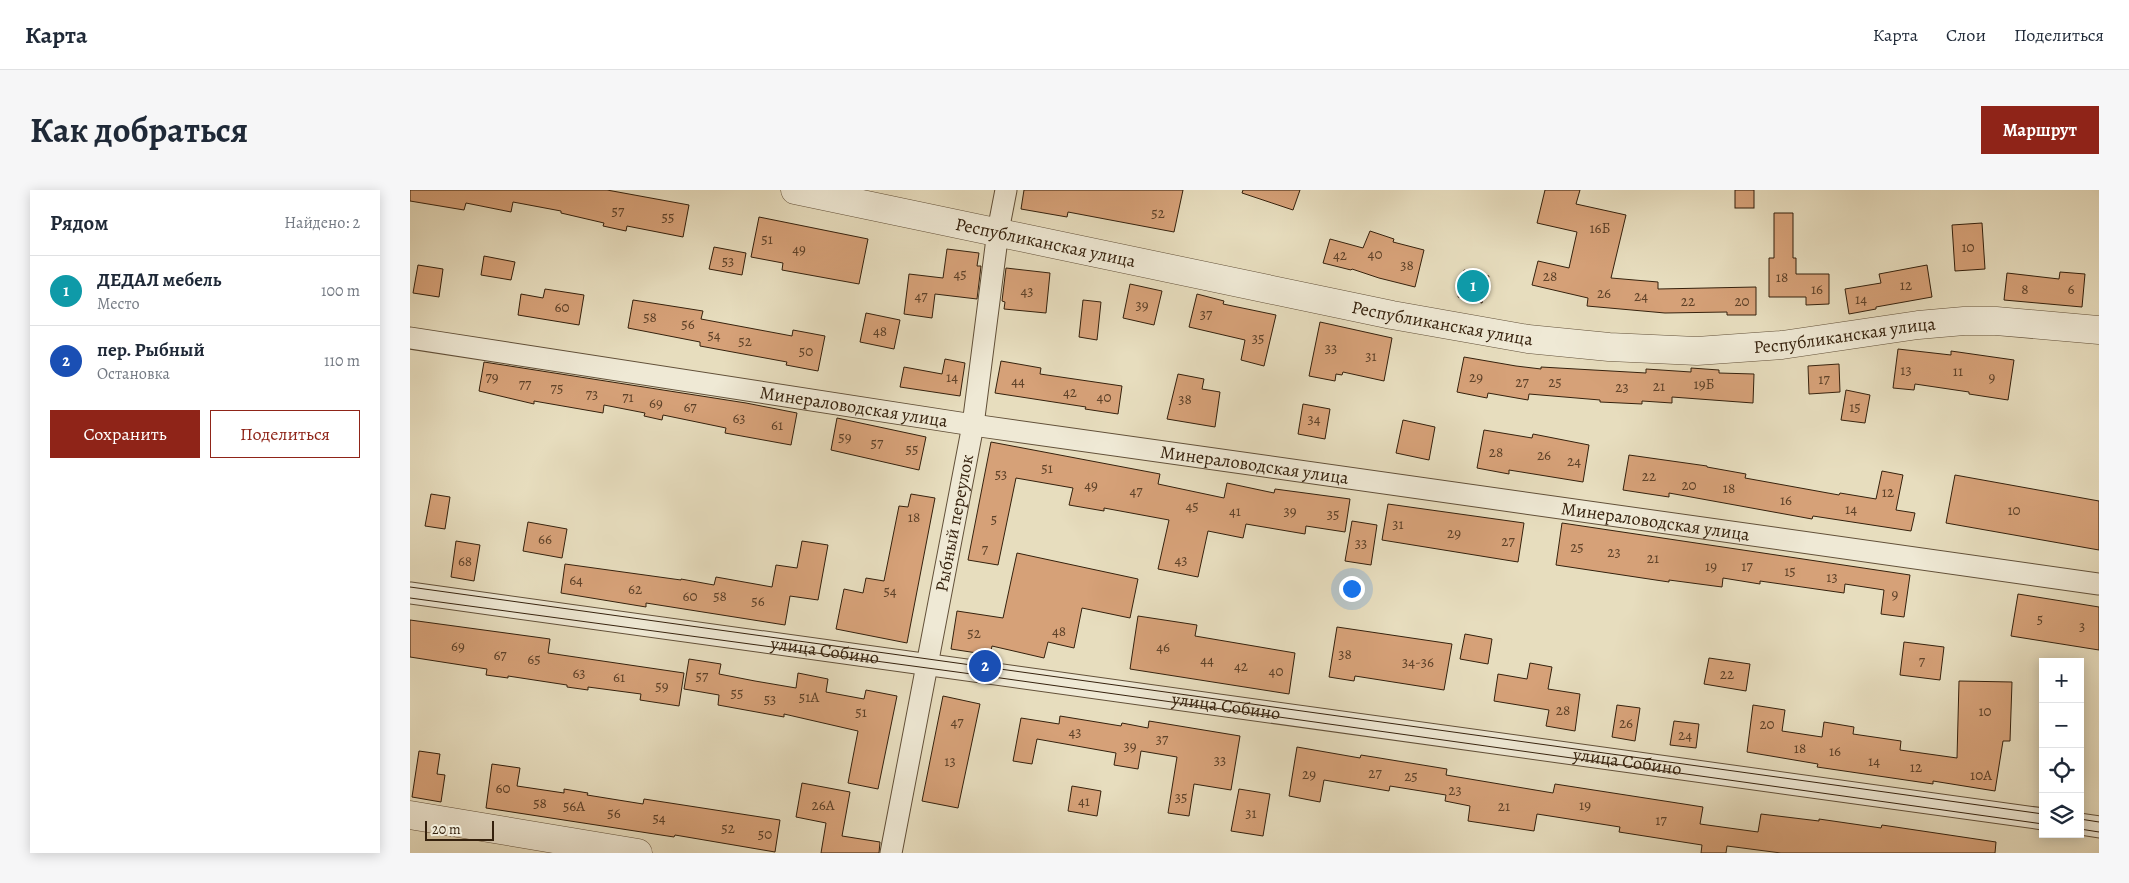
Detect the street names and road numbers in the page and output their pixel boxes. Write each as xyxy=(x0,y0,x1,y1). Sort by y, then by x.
street label: Республиканская улица xyxy=(953,212,1139,273)
street label: Республиканская улица xyxy=(1350,295,1535,351)
street label: Республиканская улица xyxy=(1753,311,1937,359)
street label: Минераловодская улица xyxy=(758,380,950,433)
street label: Минераловодская улица xyxy=(1159,440,1351,490)
street label: Рыбный переулок xyxy=(929,452,979,594)
street label: Минераловодская улица xyxy=(1560,496,1752,547)
street label: улица Собино xyxy=(768,631,881,670)
street label: улица Собино xyxy=(1169,686,1282,725)
street label: улица Собино xyxy=(1571,742,1683,781)

